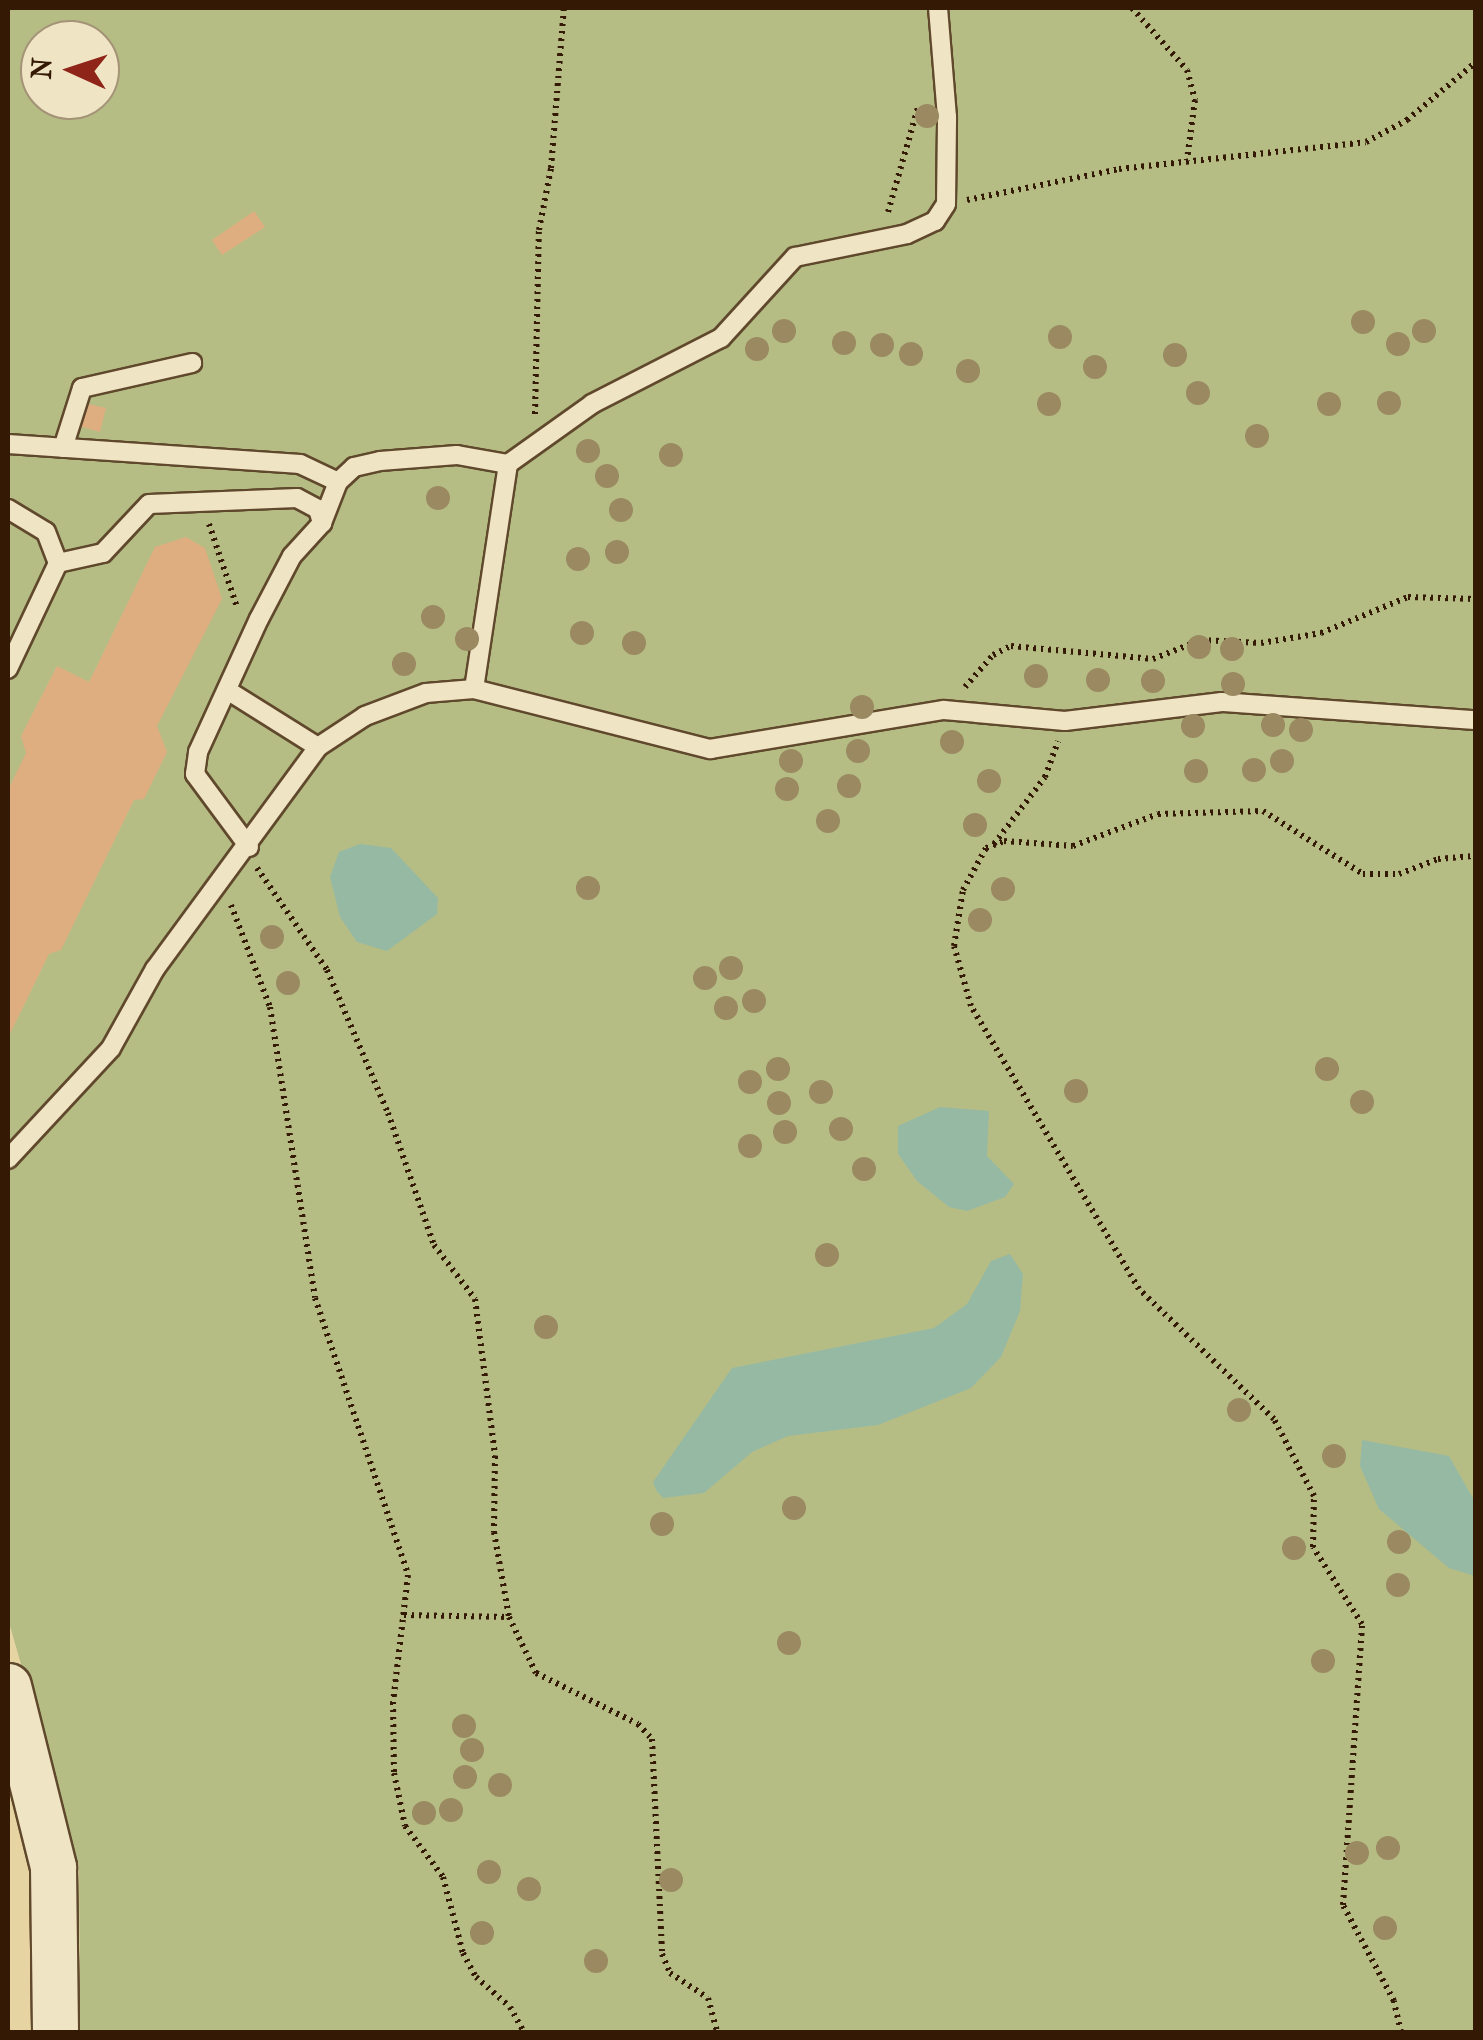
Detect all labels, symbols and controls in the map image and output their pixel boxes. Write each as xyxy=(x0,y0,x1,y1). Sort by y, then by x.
north arrow xyxy=(20,20,120,120)
text: N xyxy=(25,57,59,80)

